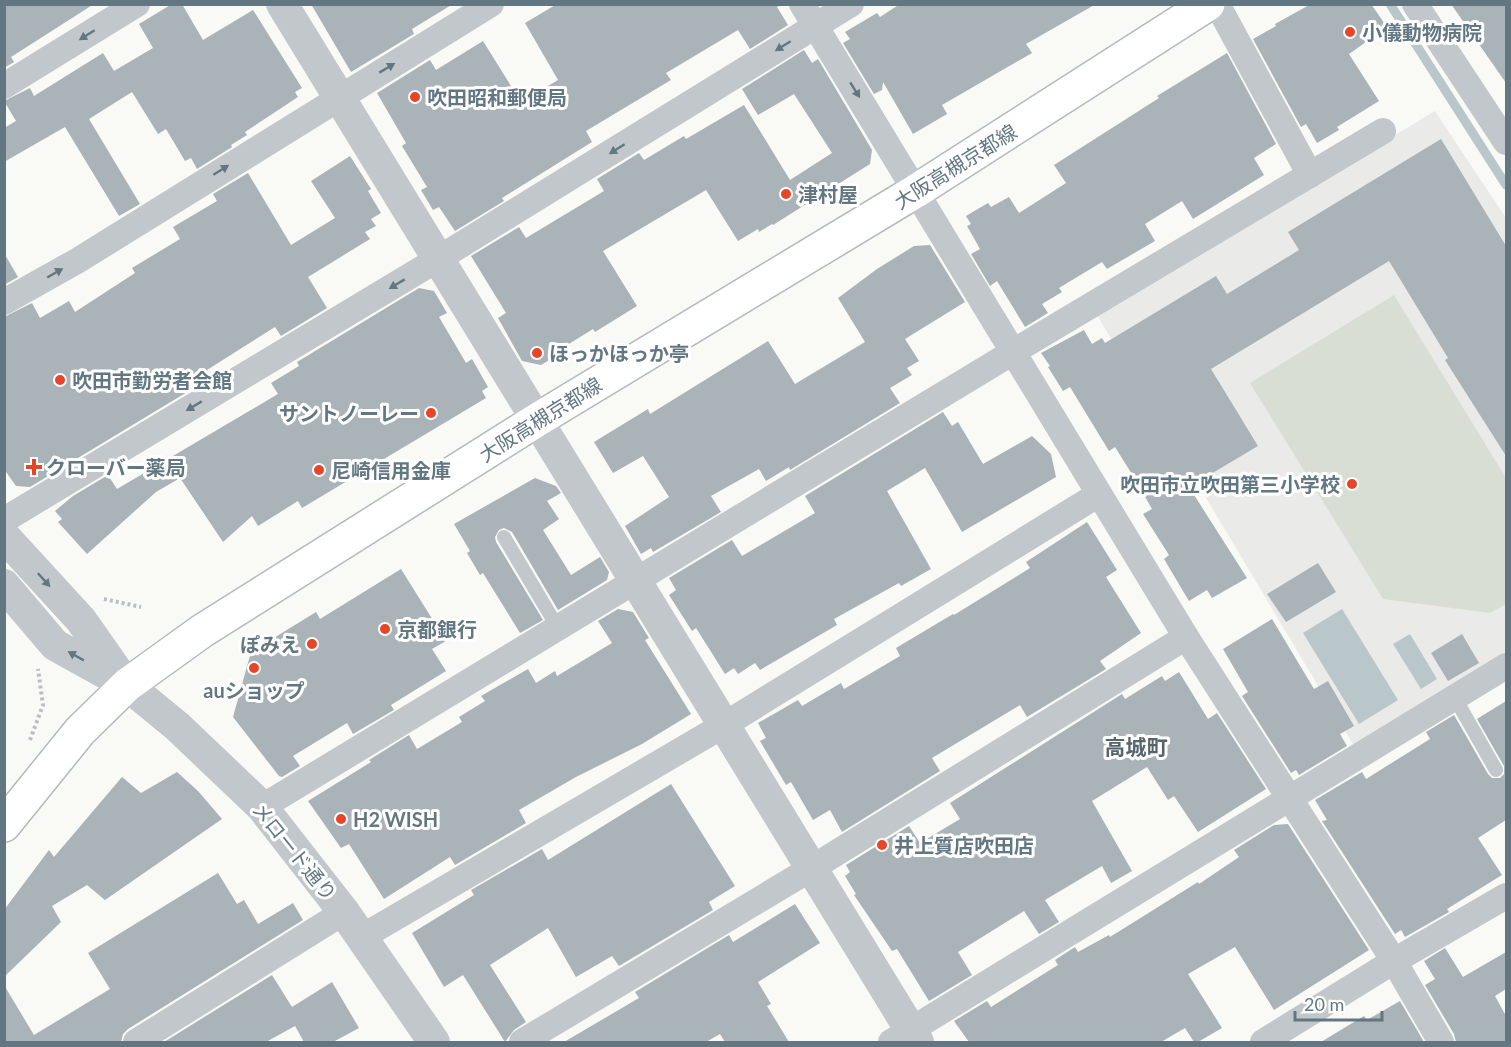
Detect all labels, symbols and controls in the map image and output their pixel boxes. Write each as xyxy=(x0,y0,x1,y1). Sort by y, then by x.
place label: 小儀動物病院 xyxy=(1362,20,1482,44)
marker: 小儀動物病院 xyxy=(1343,25,1357,39)
one-way arrow xyxy=(79,30,95,41)
one-way arrow xyxy=(775,40,791,51)
one-way arrow xyxy=(379,62,395,73)
one-way arrow xyxy=(849,82,860,98)
place label: 吹田昭和郵便局 xyxy=(427,85,567,109)
marker: 吹田昭和郵便局 xyxy=(408,90,422,104)
street label: 大阪高槻京都線 xyxy=(889,119,1021,213)
one-way arrow xyxy=(609,143,625,154)
one-way arrow xyxy=(213,165,229,176)
place label: 津村屋 xyxy=(798,182,858,206)
marker: 津村屋 xyxy=(779,187,793,201)
one-way arrow xyxy=(47,268,64,278)
one-way arrow xyxy=(389,278,405,289)
place label: ほっかほっか亭 xyxy=(549,341,689,365)
marker: ほっかほっか亭 xyxy=(530,346,544,360)
place label: 吹田市勤労者会館 xyxy=(72,368,232,392)
street label: 大阪高槻京都線 xyxy=(474,372,606,466)
marker: 吹田市勤労者会館 xyxy=(53,373,67,387)
one-way arrow xyxy=(186,400,202,411)
place label: サントノーレー xyxy=(279,401,419,425)
marker: サントノーレー xyxy=(424,406,438,420)
place label: クローバー薬局 xyxy=(46,455,186,479)
place label: 尼崎信用金庫 xyxy=(331,458,451,482)
marker: クローバー薬局 xyxy=(27,460,41,474)
marker: 尼崎信用金庫 xyxy=(312,463,326,477)
place label: 吹田市立吹田第三小学校 xyxy=(1120,472,1340,496)
marker: 吹田市立吹田第三小学校 xyxy=(1345,477,1359,491)
one-way arrow xyxy=(37,572,51,587)
place label: 京都銀行 xyxy=(397,617,477,641)
marker: 京都銀行 xyxy=(378,622,392,636)
place label: ぽみえ xyxy=(240,632,300,656)
marker: ぽみえ xyxy=(305,637,319,651)
one-way arrow xyxy=(67,651,84,661)
marker: auショップ xyxy=(247,661,261,675)
place label: auショップ xyxy=(203,678,305,702)
district label: 高城町 xyxy=(1105,734,1168,759)
street label: メロード通り xyxy=(248,797,342,905)
place label: H2 WISH xyxy=(353,807,438,831)
marker: H2 WISH xyxy=(334,812,348,826)
place label: 井上質店吹田店 xyxy=(894,833,1034,857)
marker: 井上質店吹田店 xyxy=(875,838,889,852)
scale bar xyxy=(1295,984,1382,1022)
text: 20 m xyxy=(1304,993,1344,1015)

